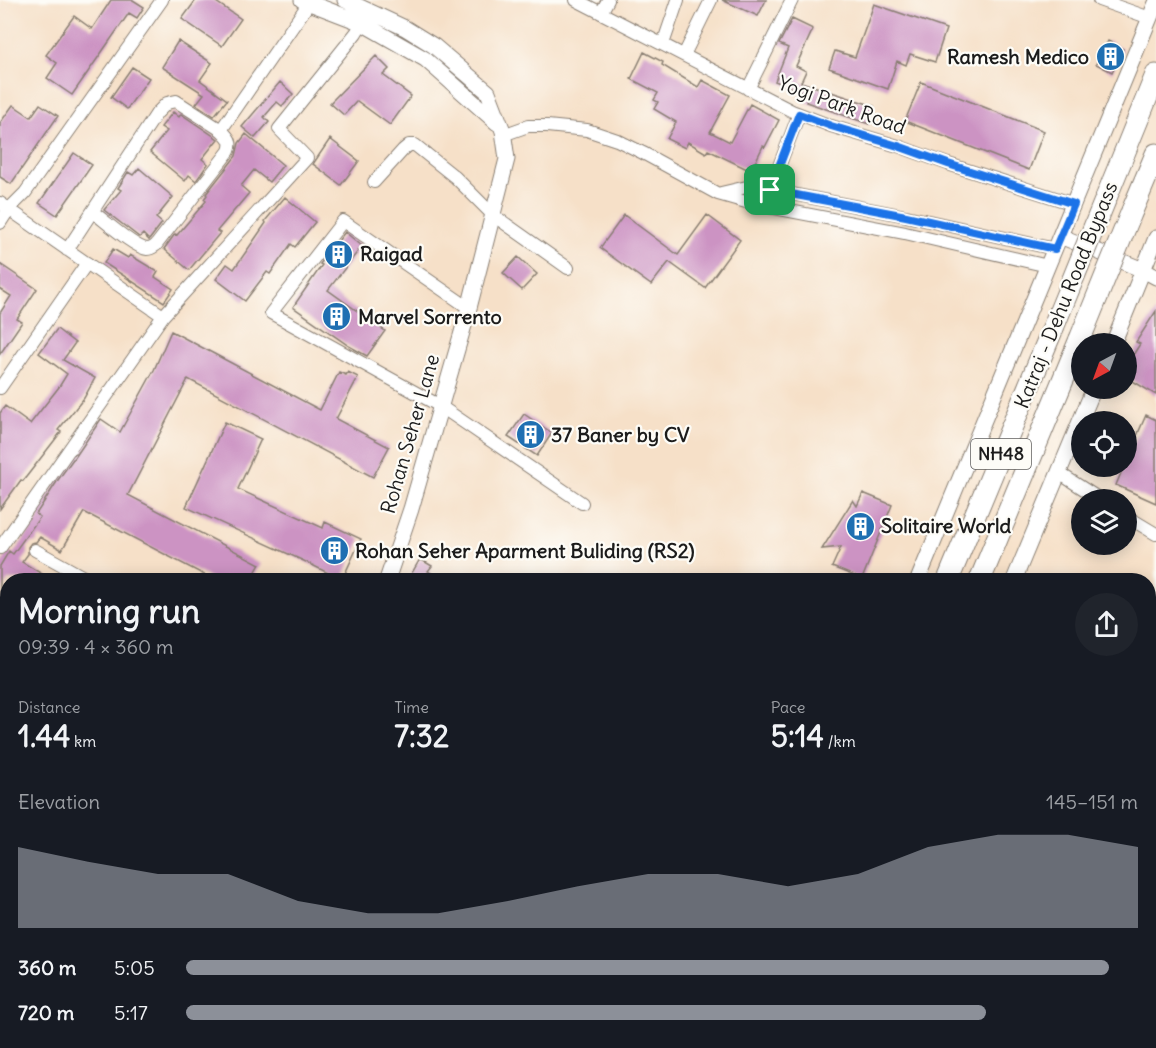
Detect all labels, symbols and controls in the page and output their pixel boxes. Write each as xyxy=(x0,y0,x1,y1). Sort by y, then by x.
building icon: Ramesh Medico xyxy=(1094,41,1126,73)
place label: Ramesh Medico xyxy=(947,44,1089,69)
street label: Yogi Park Road xyxy=(775,70,910,139)
pin xyxy=(744,164,795,215)
icon: arrive xyxy=(753,173,786,206)
street label: Katraj - Dehu Road Bypass xyxy=(1009,178,1123,412)
building icon: Raigad xyxy=(323,238,355,270)
place label: Raigad xyxy=(360,241,423,266)
building icon: Marvel Sorrento xyxy=(321,301,353,333)
place label: Marvel Sorrento xyxy=(358,304,502,329)
north arrow xyxy=(1071,333,1137,399)
map controls xyxy=(1071,333,1137,555)
street label: Rohan Seher Lane xyxy=(375,351,444,516)
button: locate xyxy=(1071,411,1137,477)
building icon: 37 Baner by CV xyxy=(514,419,546,451)
place label: 37 Baner by CV xyxy=(551,422,690,447)
road number: NH48 xyxy=(971,439,1031,469)
button: layers xyxy=(1071,489,1137,555)
building icon: Solitaire World xyxy=(844,510,876,542)
place label: Solitaire World xyxy=(881,513,1011,538)
building icon: Rohan Seher Aparment Buliding (RS2) xyxy=(318,535,350,567)
place label: Rohan Seher Aparment Buliding (RS2) xyxy=(355,538,694,563)
text: Morning run xyxy=(18,590,200,632)
button: share xyxy=(1075,593,1138,656)
text: 09:39 · 4 × 360 m xyxy=(18,634,174,659)
text: Distance xyxy=(18,697,80,717)
text: Time xyxy=(394,697,429,717)
text: Pace xyxy=(771,697,805,717)
text: 1.44 xyxy=(18,717,70,755)
text: 7:32 xyxy=(394,717,449,755)
text: 5:14 xyxy=(771,717,824,755)
text: km xyxy=(70,731,96,751)
text: /km xyxy=(824,731,856,751)
text: Elevation xyxy=(18,789,100,814)
text: 145–151 m xyxy=(1046,789,1138,814)
text: 360 m xyxy=(18,955,76,980)
text: 5:05 xyxy=(114,955,155,980)
text: 720 m xyxy=(18,1000,74,1025)
text: 5:17 xyxy=(114,1000,148,1025)

